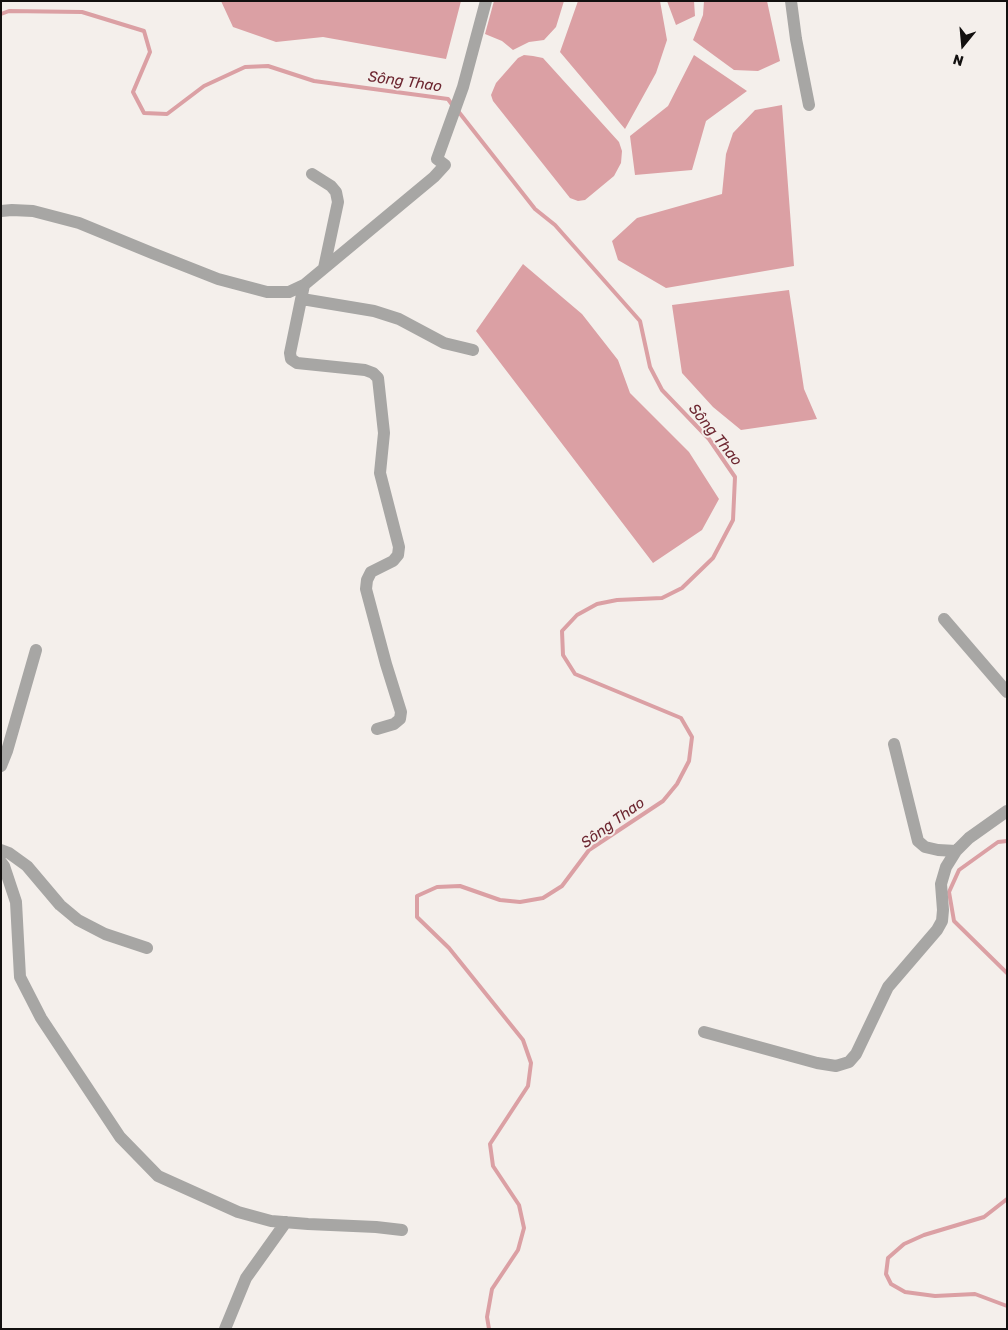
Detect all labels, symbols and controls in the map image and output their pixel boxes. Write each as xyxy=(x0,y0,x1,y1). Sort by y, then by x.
north arrow xyxy=(938,20,988,70)
text: N xyxy=(951,50,966,69)
water label: Sông Thao xyxy=(367,68,443,96)
water label: Sông Thao xyxy=(685,400,745,470)
water label: Sông Thao xyxy=(578,794,648,852)

